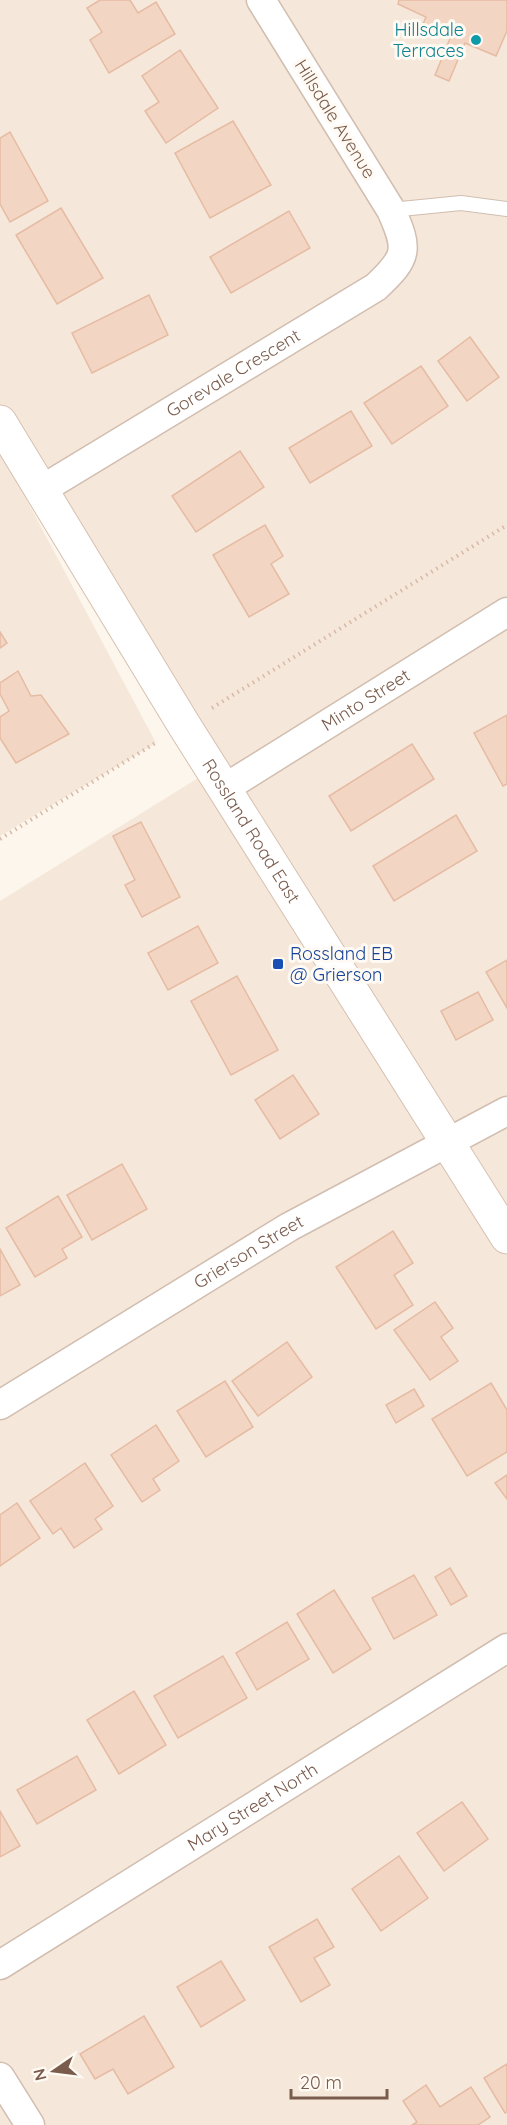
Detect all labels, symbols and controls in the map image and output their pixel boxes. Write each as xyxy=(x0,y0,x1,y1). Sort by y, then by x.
place label: Hillsdale Terraces xyxy=(393,18,464,62)
marker: Hillsdale Terraces xyxy=(469,33,483,47)
street label: Hillsdale Avenue xyxy=(290,55,381,182)
street label: Gorevale Crescent xyxy=(162,324,304,422)
street label: Minto Street xyxy=(317,663,414,736)
street label: Rossland Road East xyxy=(197,754,306,907)
place label: Rossland EB @ Grierson xyxy=(290,942,393,986)
marker: Rossland EB @ Grierson xyxy=(271,957,285,971)
street label: Grierson Street xyxy=(189,1209,307,1294)
street label: Mary Street North xyxy=(183,1757,322,1856)
north arrow xyxy=(24,2041,84,2101)
scale bar xyxy=(291,2062,387,2100)
text: N xyxy=(28,2067,51,2083)
text: 20 m xyxy=(300,2071,342,2094)

